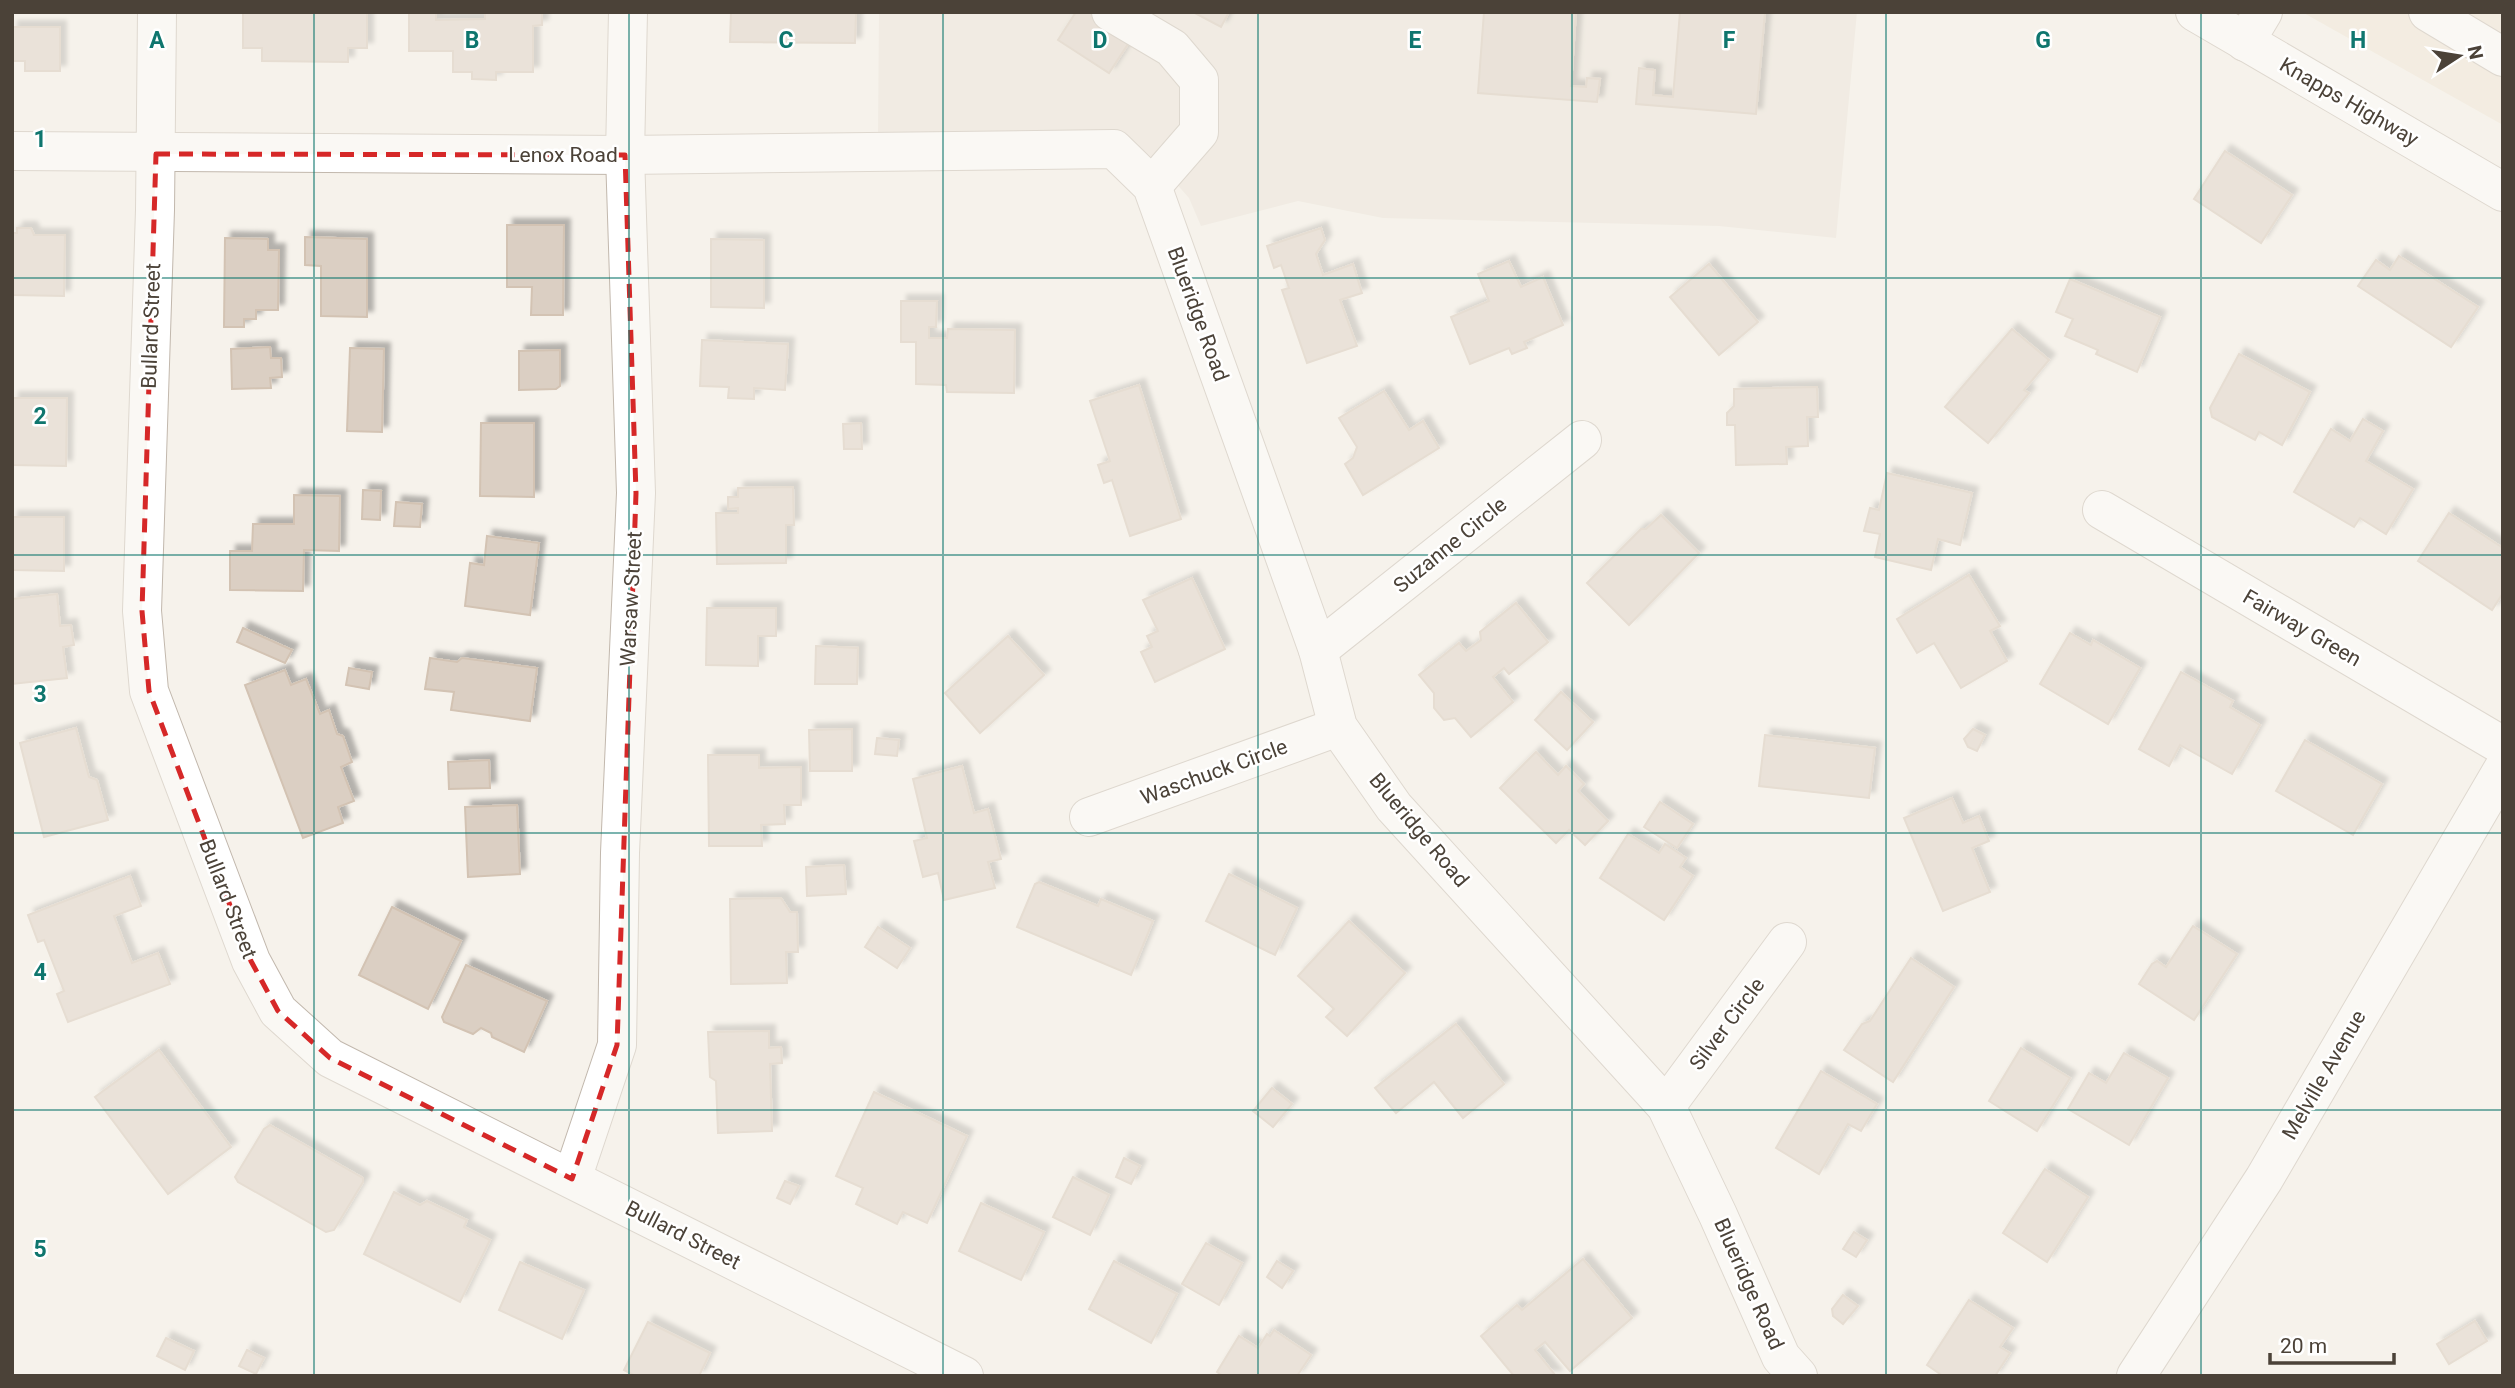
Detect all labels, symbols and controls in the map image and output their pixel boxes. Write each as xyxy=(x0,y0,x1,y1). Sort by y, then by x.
north arrow xyxy=(2424,21,2494,91)
text: A xyxy=(149,27,165,54)
text: B xyxy=(465,27,479,54)
text: C xyxy=(778,27,794,54)
text: D xyxy=(1093,27,1107,54)
text: E xyxy=(1409,27,1422,54)
text: F xyxy=(1723,27,1736,54)
text: G xyxy=(2035,27,2051,54)
text: H xyxy=(2350,27,2366,54)
text: N xyxy=(2462,44,2488,62)
street label: Knapps Highway xyxy=(2275,53,2423,151)
text: 1 xyxy=(33,126,47,153)
street label: Lenox Road xyxy=(508,143,618,167)
street label: Blueridge Road xyxy=(1163,244,1233,384)
street label: Bullard Street xyxy=(137,263,165,389)
text: 2 xyxy=(33,403,47,430)
street label: Suzanne Circle xyxy=(1389,492,1511,598)
street label: Warsaw Street xyxy=(615,531,647,667)
street label: Fairway Green xyxy=(2239,585,2365,671)
text: 3 xyxy=(33,681,47,708)
street label: Waschuck Circle xyxy=(1137,734,1291,810)
street label: Blueridge Road xyxy=(1364,768,1474,892)
street label: Bullard Street xyxy=(194,836,262,962)
text: 4 xyxy=(33,959,47,986)
street label: Silver Circle xyxy=(1685,973,1769,1075)
street label: Melville Avenue xyxy=(2277,1006,2371,1144)
street label: Bullard Street xyxy=(622,1196,745,1274)
street label: Blueridge Road xyxy=(1709,1215,1789,1353)
text: 5 xyxy=(33,1236,47,1263)
scale bar xyxy=(2270,1322,2394,1366)
text: 20 m xyxy=(2280,1334,2327,1358)

